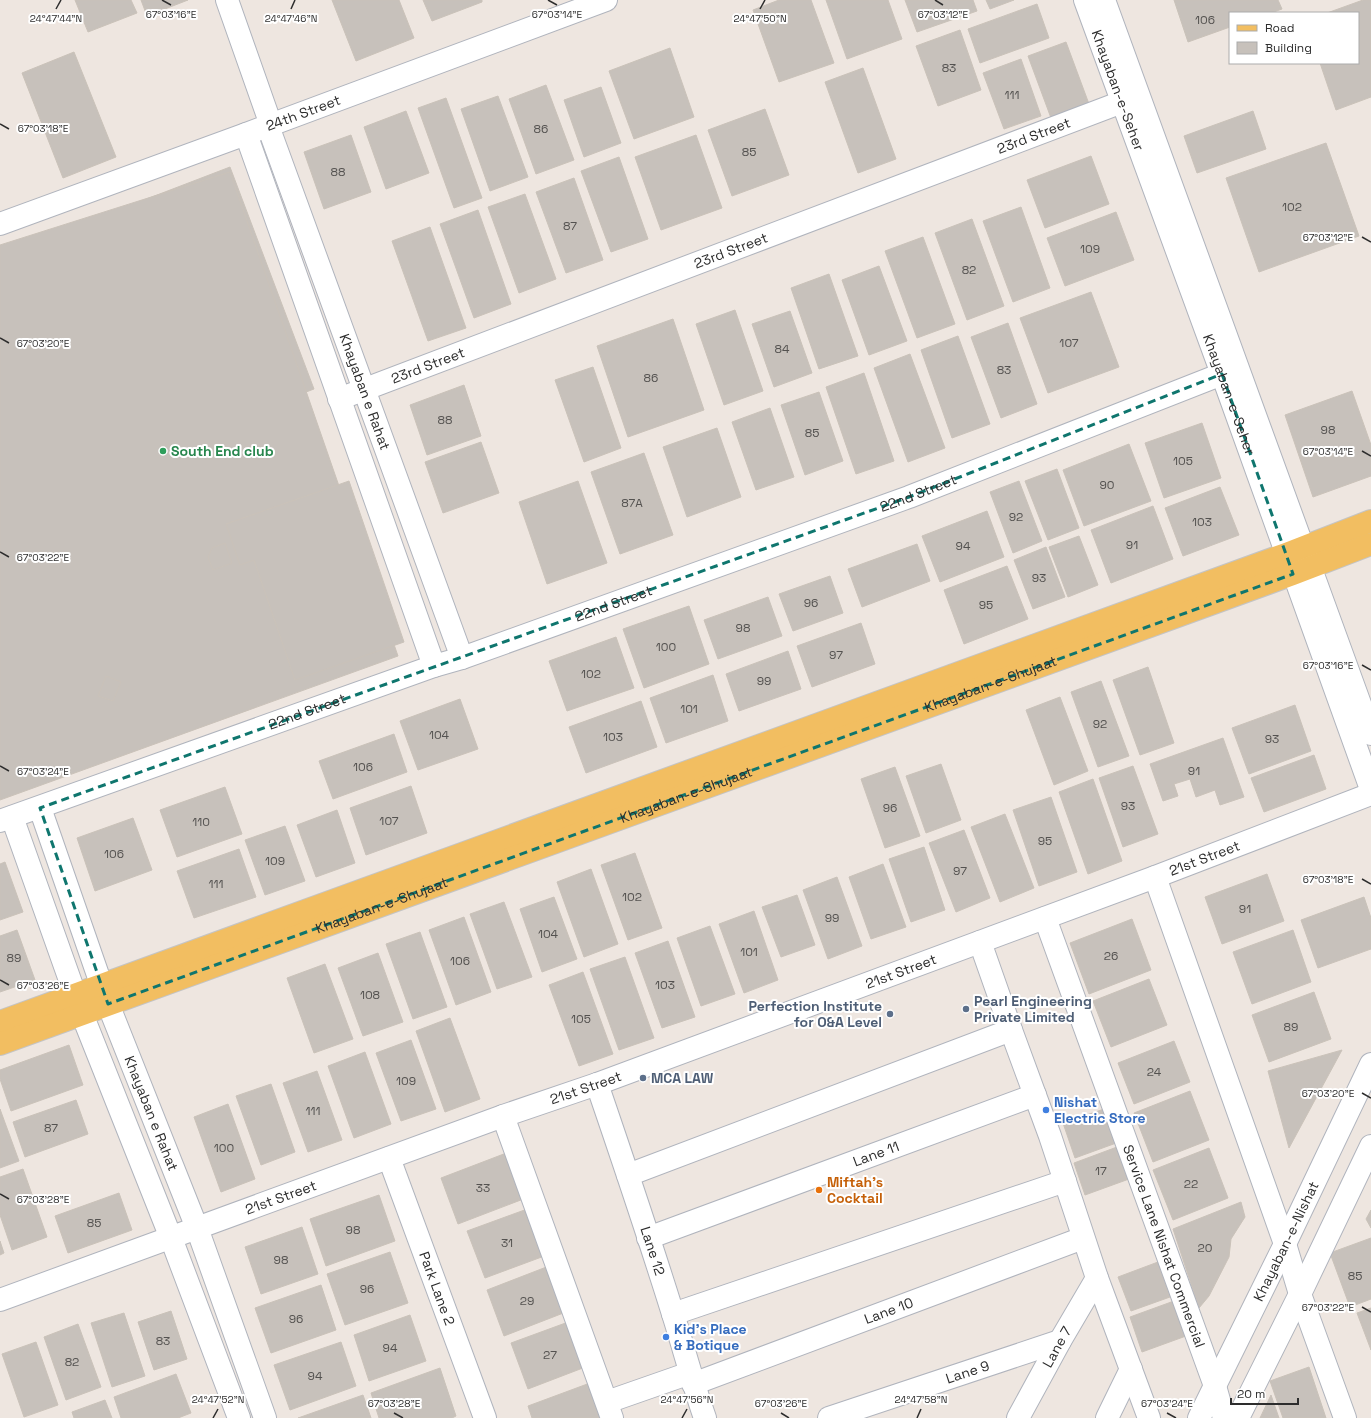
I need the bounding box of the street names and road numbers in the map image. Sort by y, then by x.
street label: Khayaban-e-Seher [1088,27,1148,153]
street label: 24th Street [263,91,343,135]
street label: 23rd Street [994,113,1073,158]
street label: 23rd Street [691,228,770,273]
street label: Khayaban e Rahat [336,331,394,452]
street label: Khayaban-e-Seher [1199,331,1259,457]
street label: 23rd Street [388,343,467,387]
street label: 22nd Street [877,470,959,516]
street label: 22nd Street [572,581,655,626]
street label: Khayaban-e-Shujaat [922,652,1059,716]
street label: 22nd Street [266,689,348,733]
street label: Khayaban-e-Shujaat [617,762,755,827]
street label: 21st Street [1166,836,1242,880]
street label: Khayaban-e-Shujaat [313,873,450,938]
street label: 21st Street [863,950,939,993]
street label: Khayaban e Rahat [120,1053,182,1173]
street label: 21st Street [548,1067,624,1108]
street label: Lane 11 [850,1137,902,1171]
street label: Service Lane Nishat Commercial [1119,1142,1209,1350]
street label: 21st Street [243,1176,319,1219]
street label: Khayaban-e-Nishat [1249,1178,1323,1304]
street label: Lane 12 [637,1224,669,1278]
street label: Park Lane 2 [415,1249,459,1328]
street label: Lane 10 [862,1293,916,1328]
street label: Lane 7 [1038,1323,1076,1371]
street label: Lane 9 [943,1356,992,1387]

